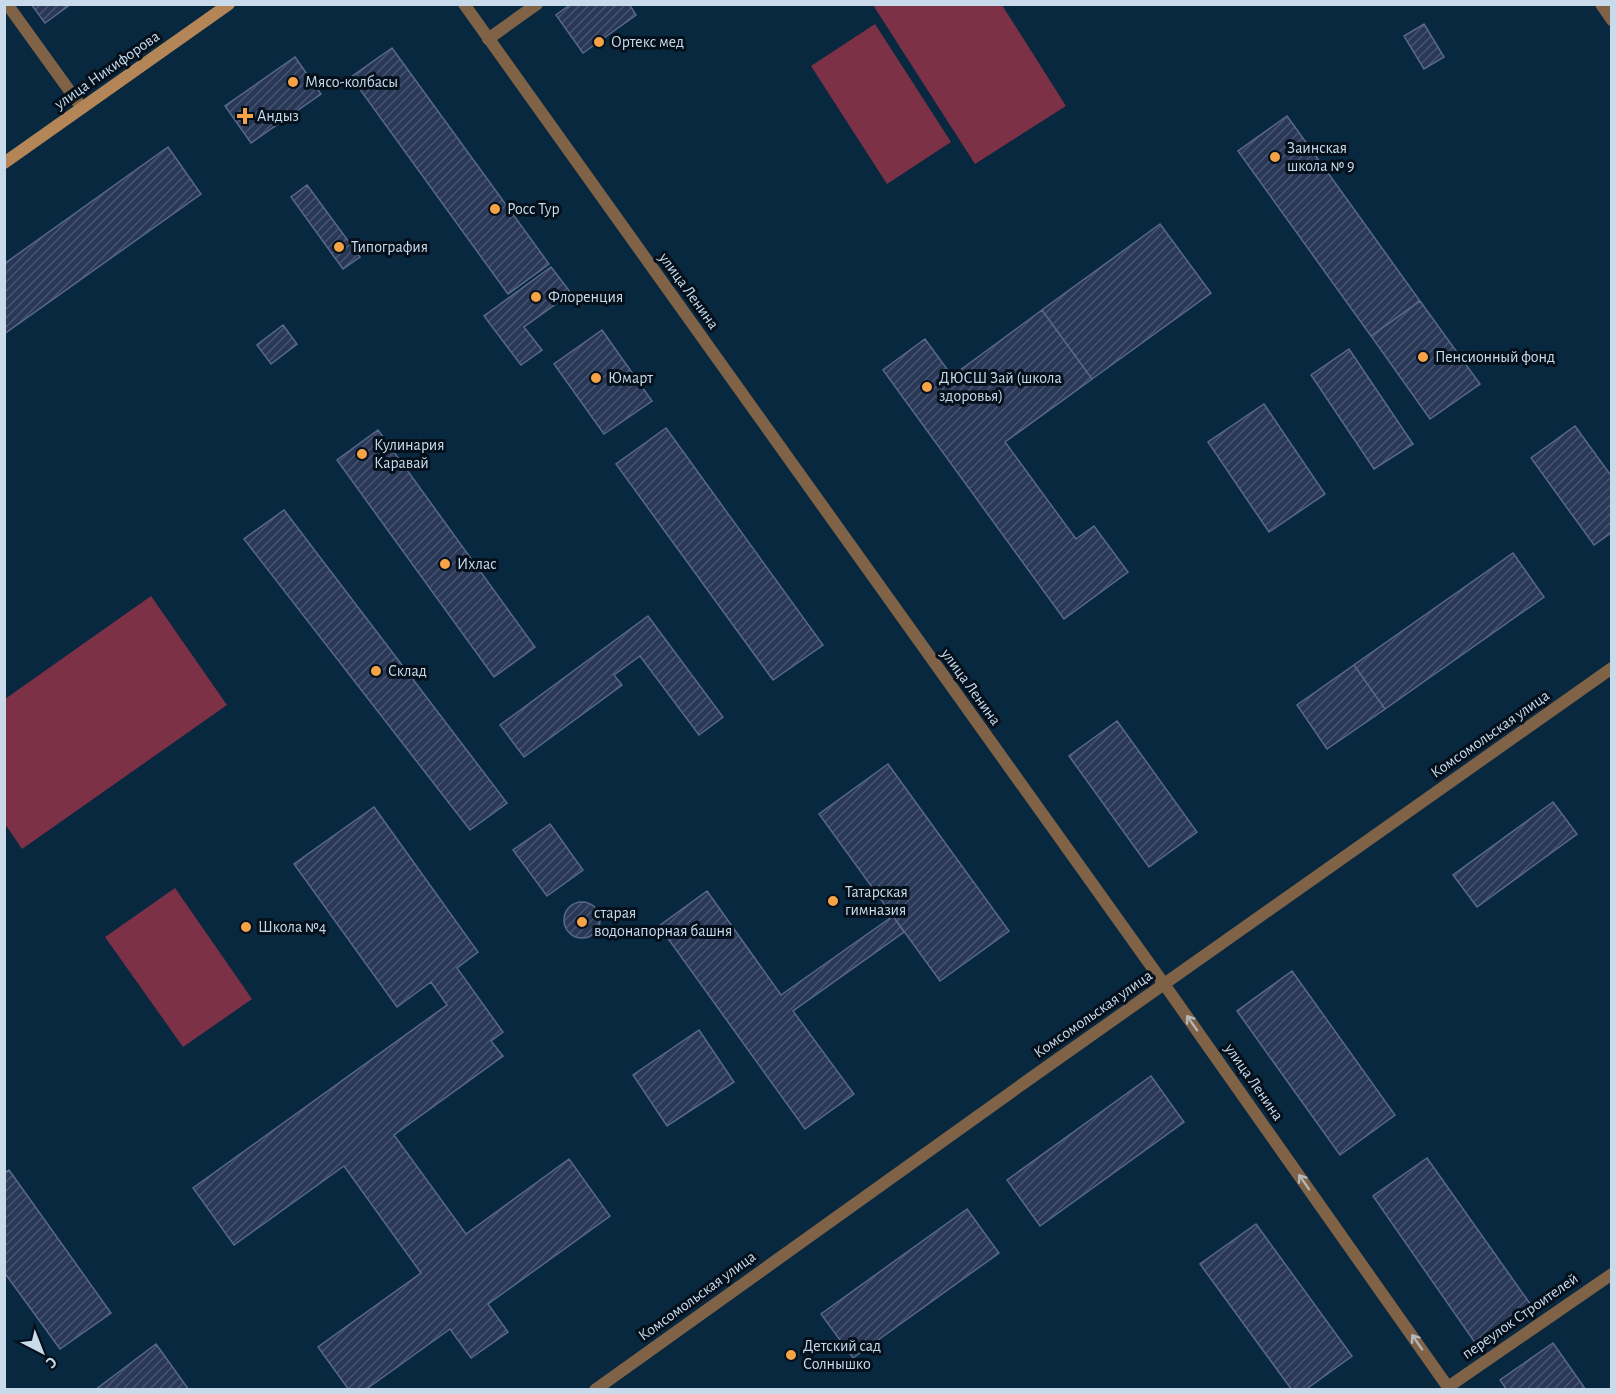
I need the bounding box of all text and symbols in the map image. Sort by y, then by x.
street label: улица Никифорова [51,28,163,113]
place label: Ортекс мед [611,34,684,50]
marker: Ортекс мед [592,35,606,49]
place label: Мясо-колбасы [305,74,398,90]
marker: Мясо-колбасы [286,75,300,89]
place label: Андыз [257,108,299,124]
marker: Андыз [238,109,252,123]
place label: Заинская школа № 9 [1287,140,1354,174]
marker: Заинская школа № 9 [1268,150,1282,164]
place label: Росс Тур [507,201,560,218]
marker: Росс Тур [488,202,502,216]
place label: Типография [351,239,428,255]
marker: Типография [332,240,346,254]
street label: улица Ленина [655,249,722,333]
place label: Флоренция [548,289,623,305]
marker: Флоренция [529,290,543,304]
place label: Пенсионный фонд [1435,349,1555,365]
marker: Пенсионный фонд [1416,350,1430,364]
place label: Юмарт [608,370,653,386]
place label: ДЮСШ Зай (школа здоровья) [939,370,1062,404]
marker: Юмарт [589,371,603,385]
marker: ДЮСШ Зай (школа здоровья) [920,380,934,394]
place label: Кулинария Каравай [374,437,445,471]
marker: Кулинария Каравай [355,447,369,461]
place label: Ихлас [457,556,497,572]
marker: Ихлас [438,557,452,571]
street label: улица Ленина [937,645,1004,729]
place label: Склад [388,663,427,679]
marker: Склад [369,664,383,678]
street label: Комсомольская улица [1428,687,1553,782]
place label: Татарская гимназия [845,884,908,918]
marker: Татарская гимназия [826,894,840,908]
place label: старая водонапорная башня [594,905,732,939]
marker: старая водонапорная башня [575,915,589,929]
place label: Школа №4 [258,919,327,935]
marker: Школа №4 [239,920,253,934]
street label: Комсомольская улица [1031,967,1156,1062]
one-way arrow [1186,1016,1198,1032]
street label: улица Ленина [1220,1040,1286,1124]
one-way arrow [1298,1175,1310,1191]
street label: Комсомольская улица [635,1248,759,1345]
street label: переулок Строителей [1459,1270,1581,1363]
north arrow [12,1322,72,1382]
one-way arrow [1410,1334,1423,1350]
place label: Детский сад Солнышко [803,1338,881,1372]
marker: Детский сад Солнышко [784,1348,798,1362]
text: С [43,1353,60,1371]

